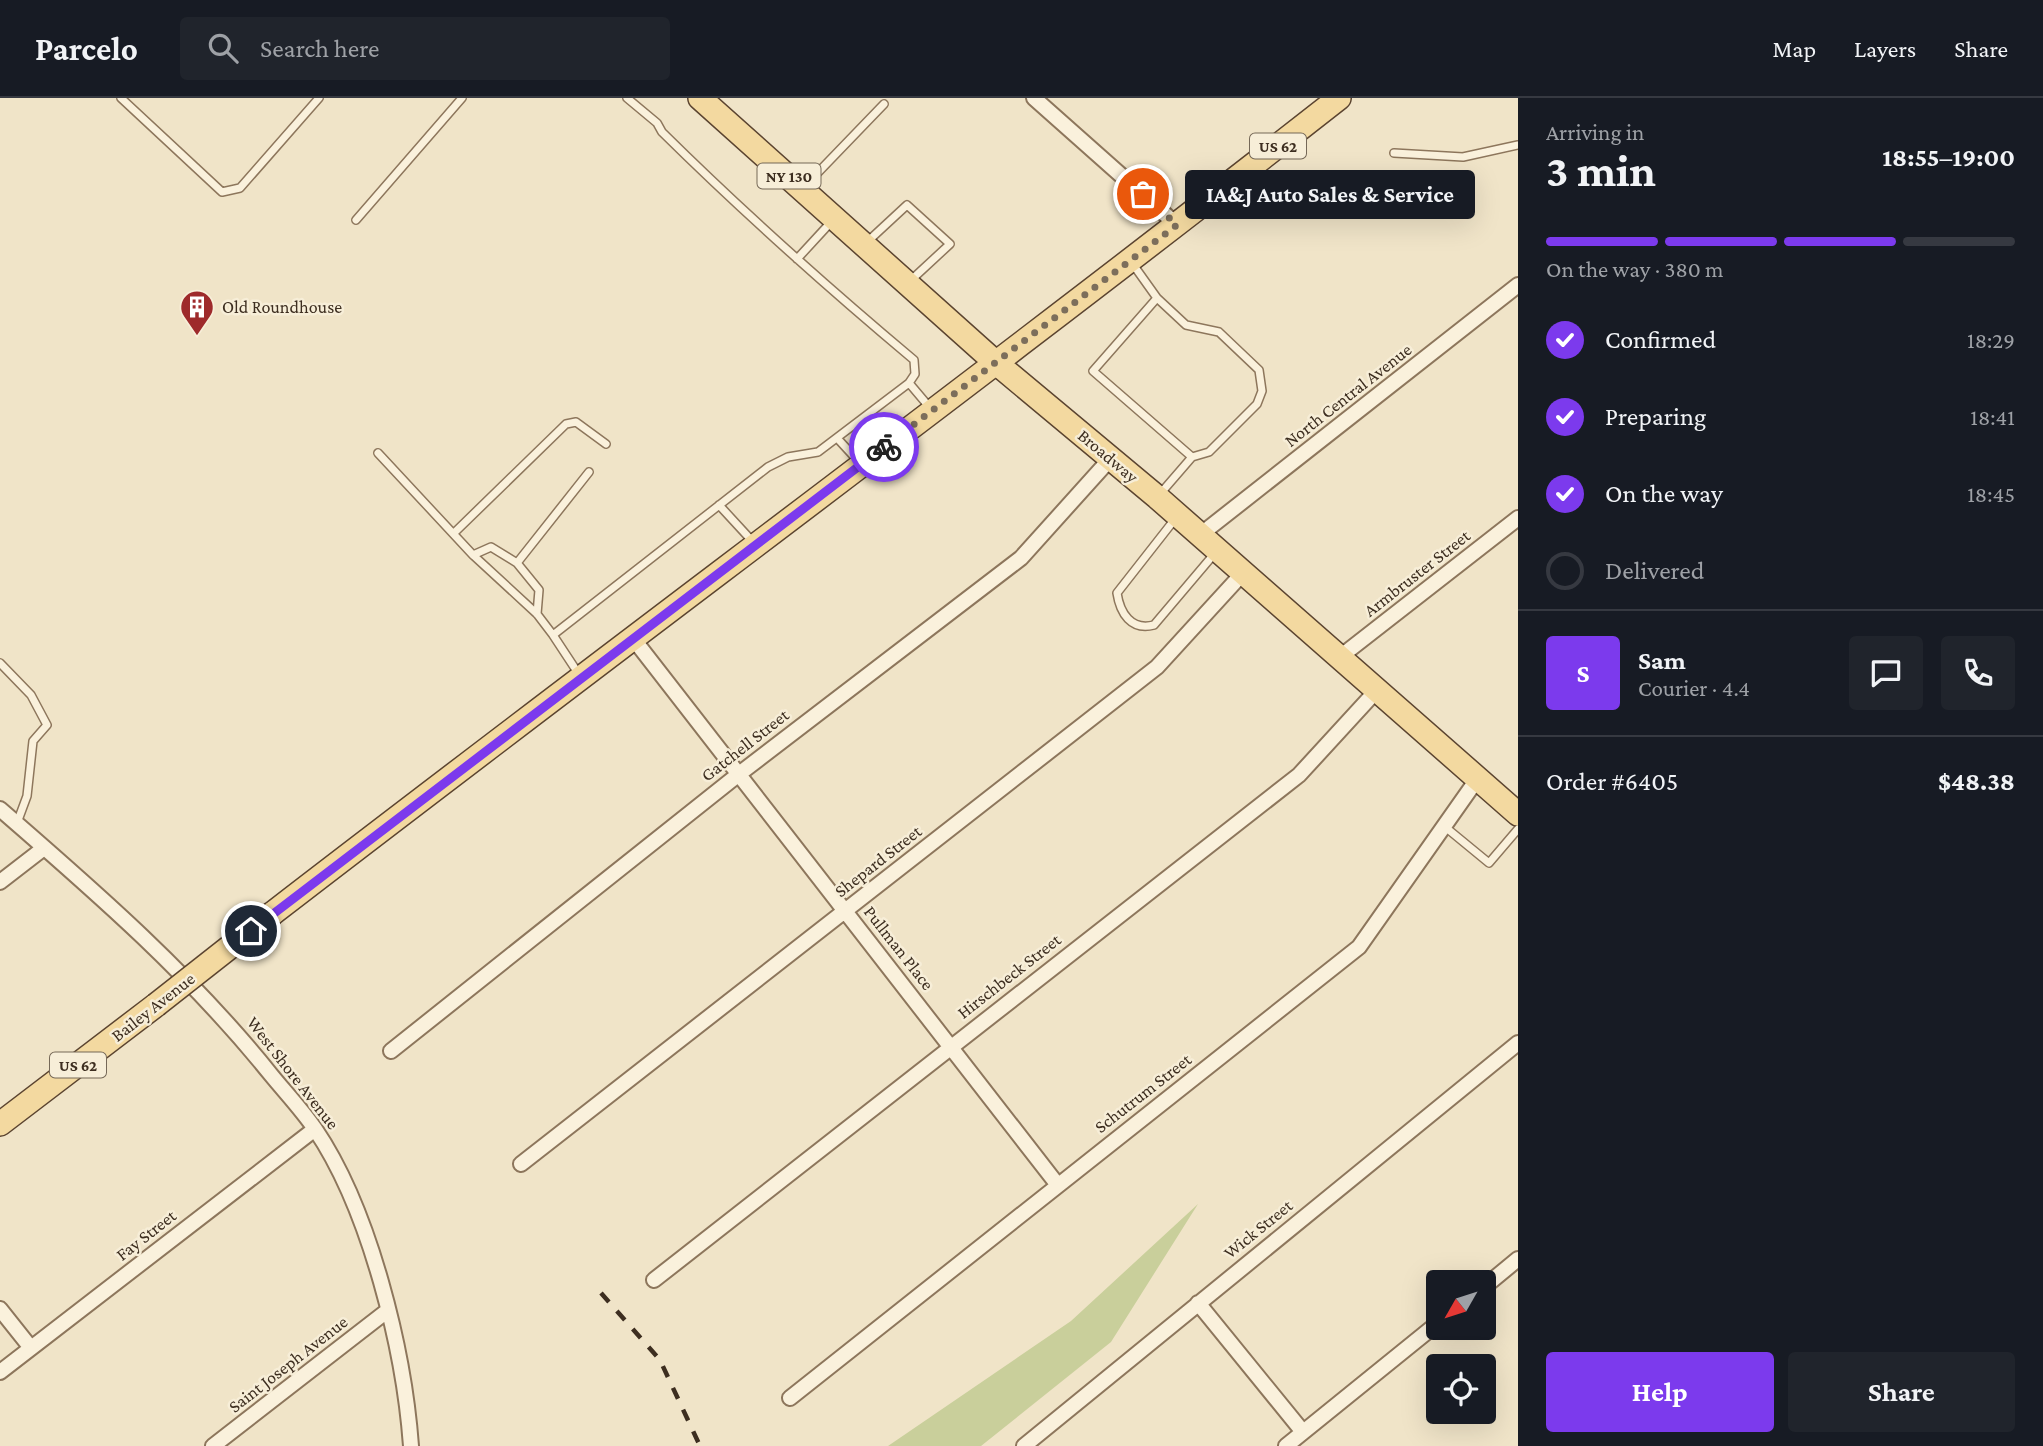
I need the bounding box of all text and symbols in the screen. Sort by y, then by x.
search box [180,17,670,80]
icon: search [204,29,242,67]
text: Parcelo [35,30,138,67]
text: Search here [260,34,379,63]
text: Map [1772,35,1816,62]
text: Layers [1854,35,1916,62]
text: Share [1954,35,2008,62]
text: Arriving in [1546,119,1644,145]
road number: US 62 [1250,134,1306,158]
text: 18:55–19:00 [1882,143,2015,172]
text: 3 min [1546,145,1656,196]
road number: NY 130 [758,164,820,188]
pin [1113,164,1173,224]
callout: IA&J Auto Sales & Service [1185,170,1476,218]
icon: bag [1124,175,1162,213]
text: IA&J Auto Sales & Service [1206,181,1454,207]
text: On the way · 380 m [1546,256,1724,282]
building icon: Old Roundhouse [178,288,216,337]
place label: Old Roundhouse [222,297,342,317]
icon: check [1546,321,1584,359]
text: Confirmed [1605,325,1716,354]
text: 18:29 [1967,327,2015,353]
street label: North Central Avenue [1281,339,1416,451]
icon: check [1546,398,1584,436]
text: Preparing [1605,402,1706,431]
text: 18:41 [1970,404,2015,430]
courier [849,412,919,482]
street label: Broadway [1074,425,1143,487]
icon: bike [865,428,903,466]
icon: check [1546,475,1584,513]
text: On the way [1605,479,1723,508]
text: 18:45 [1967,481,2015,507]
street label: Armbruster Street [1360,525,1475,621]
text: Delivered [1605,556,1704,585]
button: chat [1849,636,1923,710]
button: phone [1941,636,2015,710]
text: Sam [1638,646,1686,675]
text: S [1577,659,1590,688]
text: Courier · 4.4 [1638,675,1750,701]
street label: Gatchell Street [697,704,794,785]
text: Order #6405 [1546,767,1678,796]
text: $48.38 [1938,767,2015,796]
street label: Shepard Street [831,820,926,901]
pin [221,901,281,961]
street label: Pullman Place [860,902,938,994]
icon: home [232,912,270,950]
street label: Hirschbeck Street [953,929,1065,1023]
street label: Bailey Avenue [107,968,199,1046]
street label: West Shore Avenue [243,1013,343,1133]
street label: Schutrum Street [1091,1048,1196,1137]
road number: US 62 [50,1052,106,1077]
street label: Wick Street [1220,1195,1297,1263]
street label: Fay Street [112,1205,181,1265]
north arrow [1426,1270,1496,1340]
map controls [1426,1270,1496,1424]
street label: Saint Joseph Avenue [225,1311,351,1417]
button: Help [1546,1352,1774,1432]
button: Share [1788,1352,2015,1432]
button: locate [1426,1354,1496,1424]

